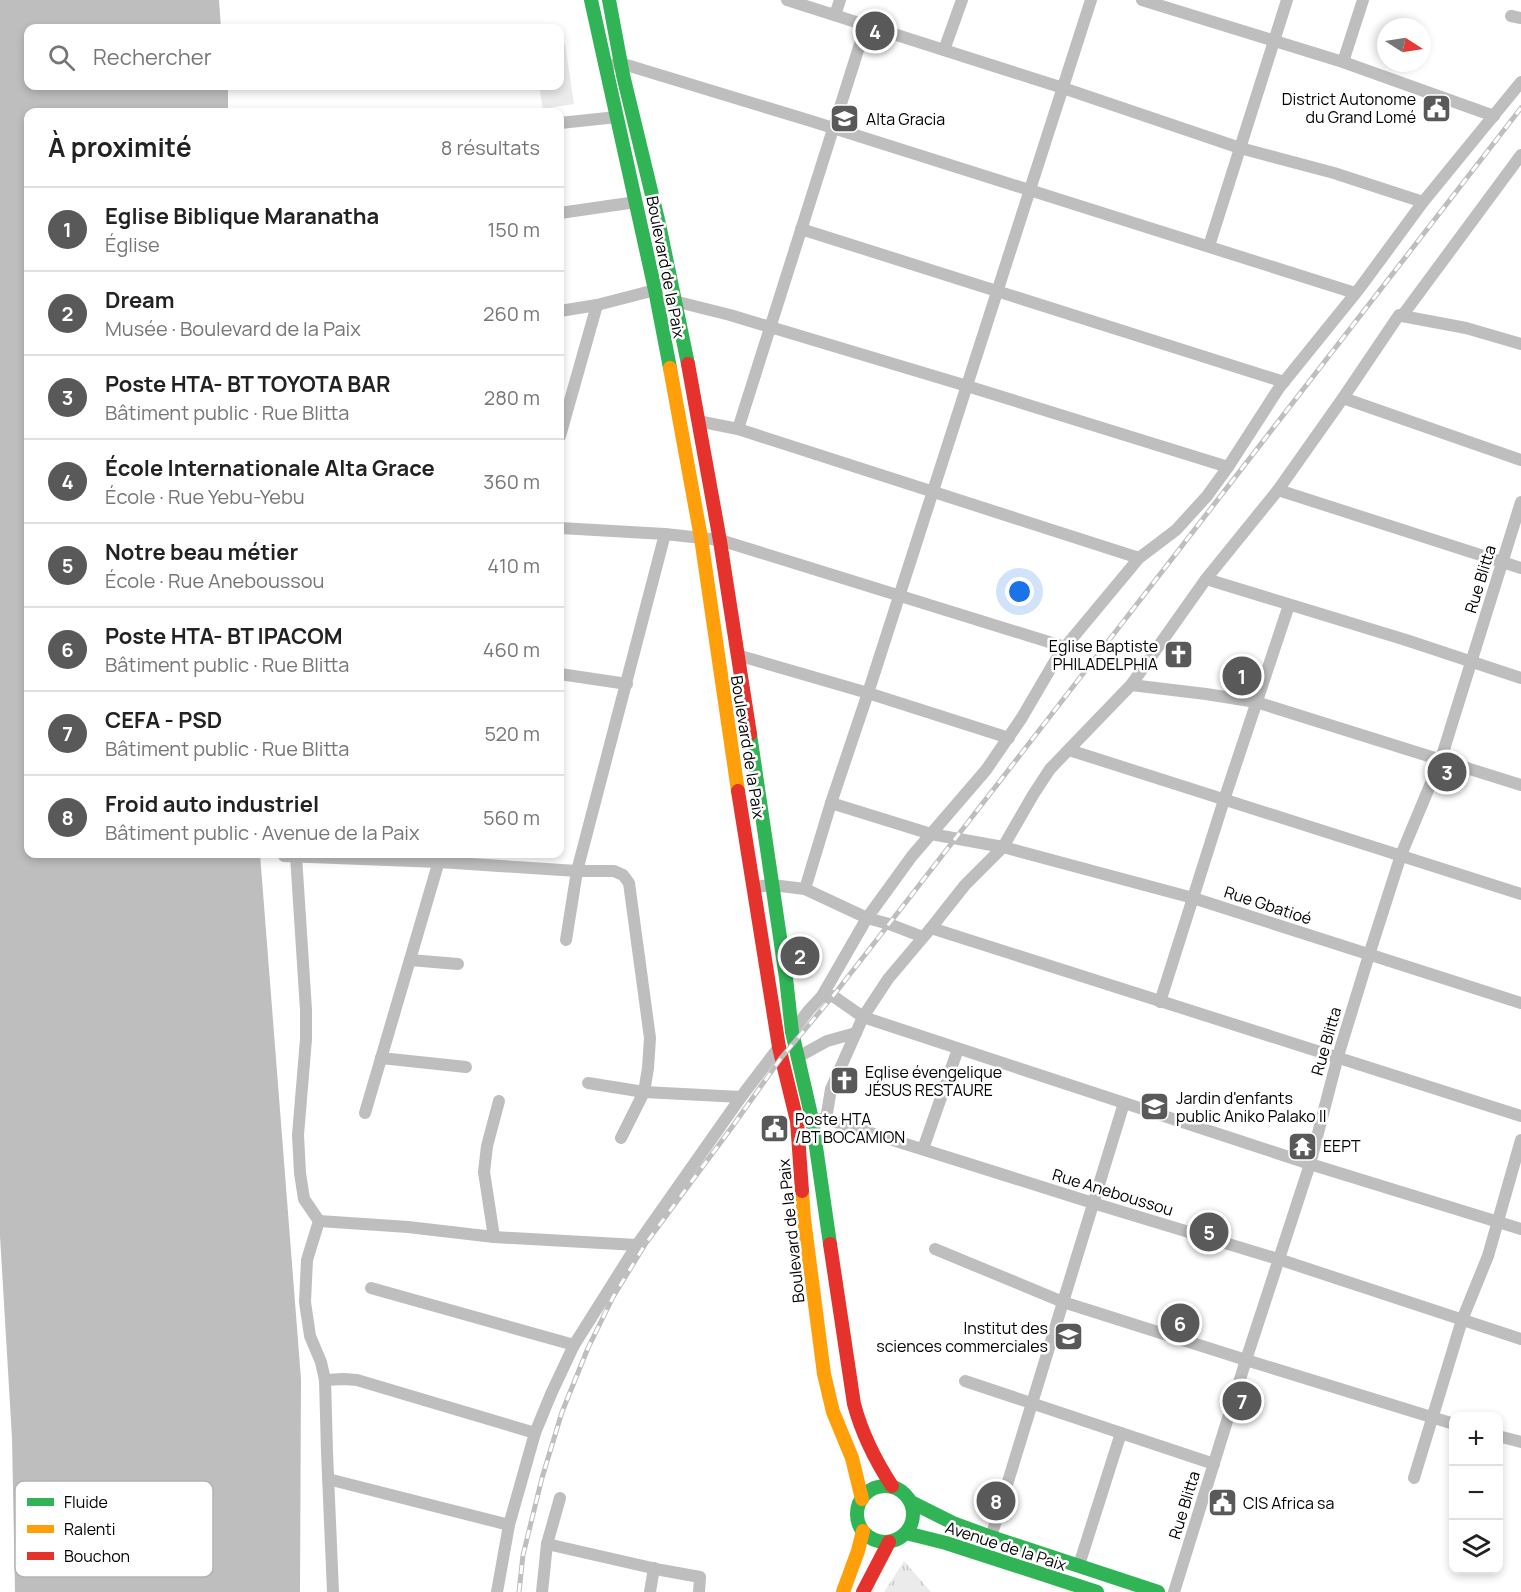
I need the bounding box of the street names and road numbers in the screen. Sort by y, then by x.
street label: Boulevard de la Paix [641,194,691,341]
street label: Rue Blitta [1459,542,1501,616]
street label: Boulevard de la Paix [726,674,770,821]
street label: Rue Gbatioé [1221,881,1315,929]
street label: Rue Blitta [1306,1004,1346,1078]
street label: Boulevard de la Paix [772,1157,809,1304]
street label: Rue Aneboussou [1050,1163,1176,1221]
street label: Rue Blitta [1163,1468,1205,1542]
street label: Avenue de la Paix [943,1516,1070,1576]

